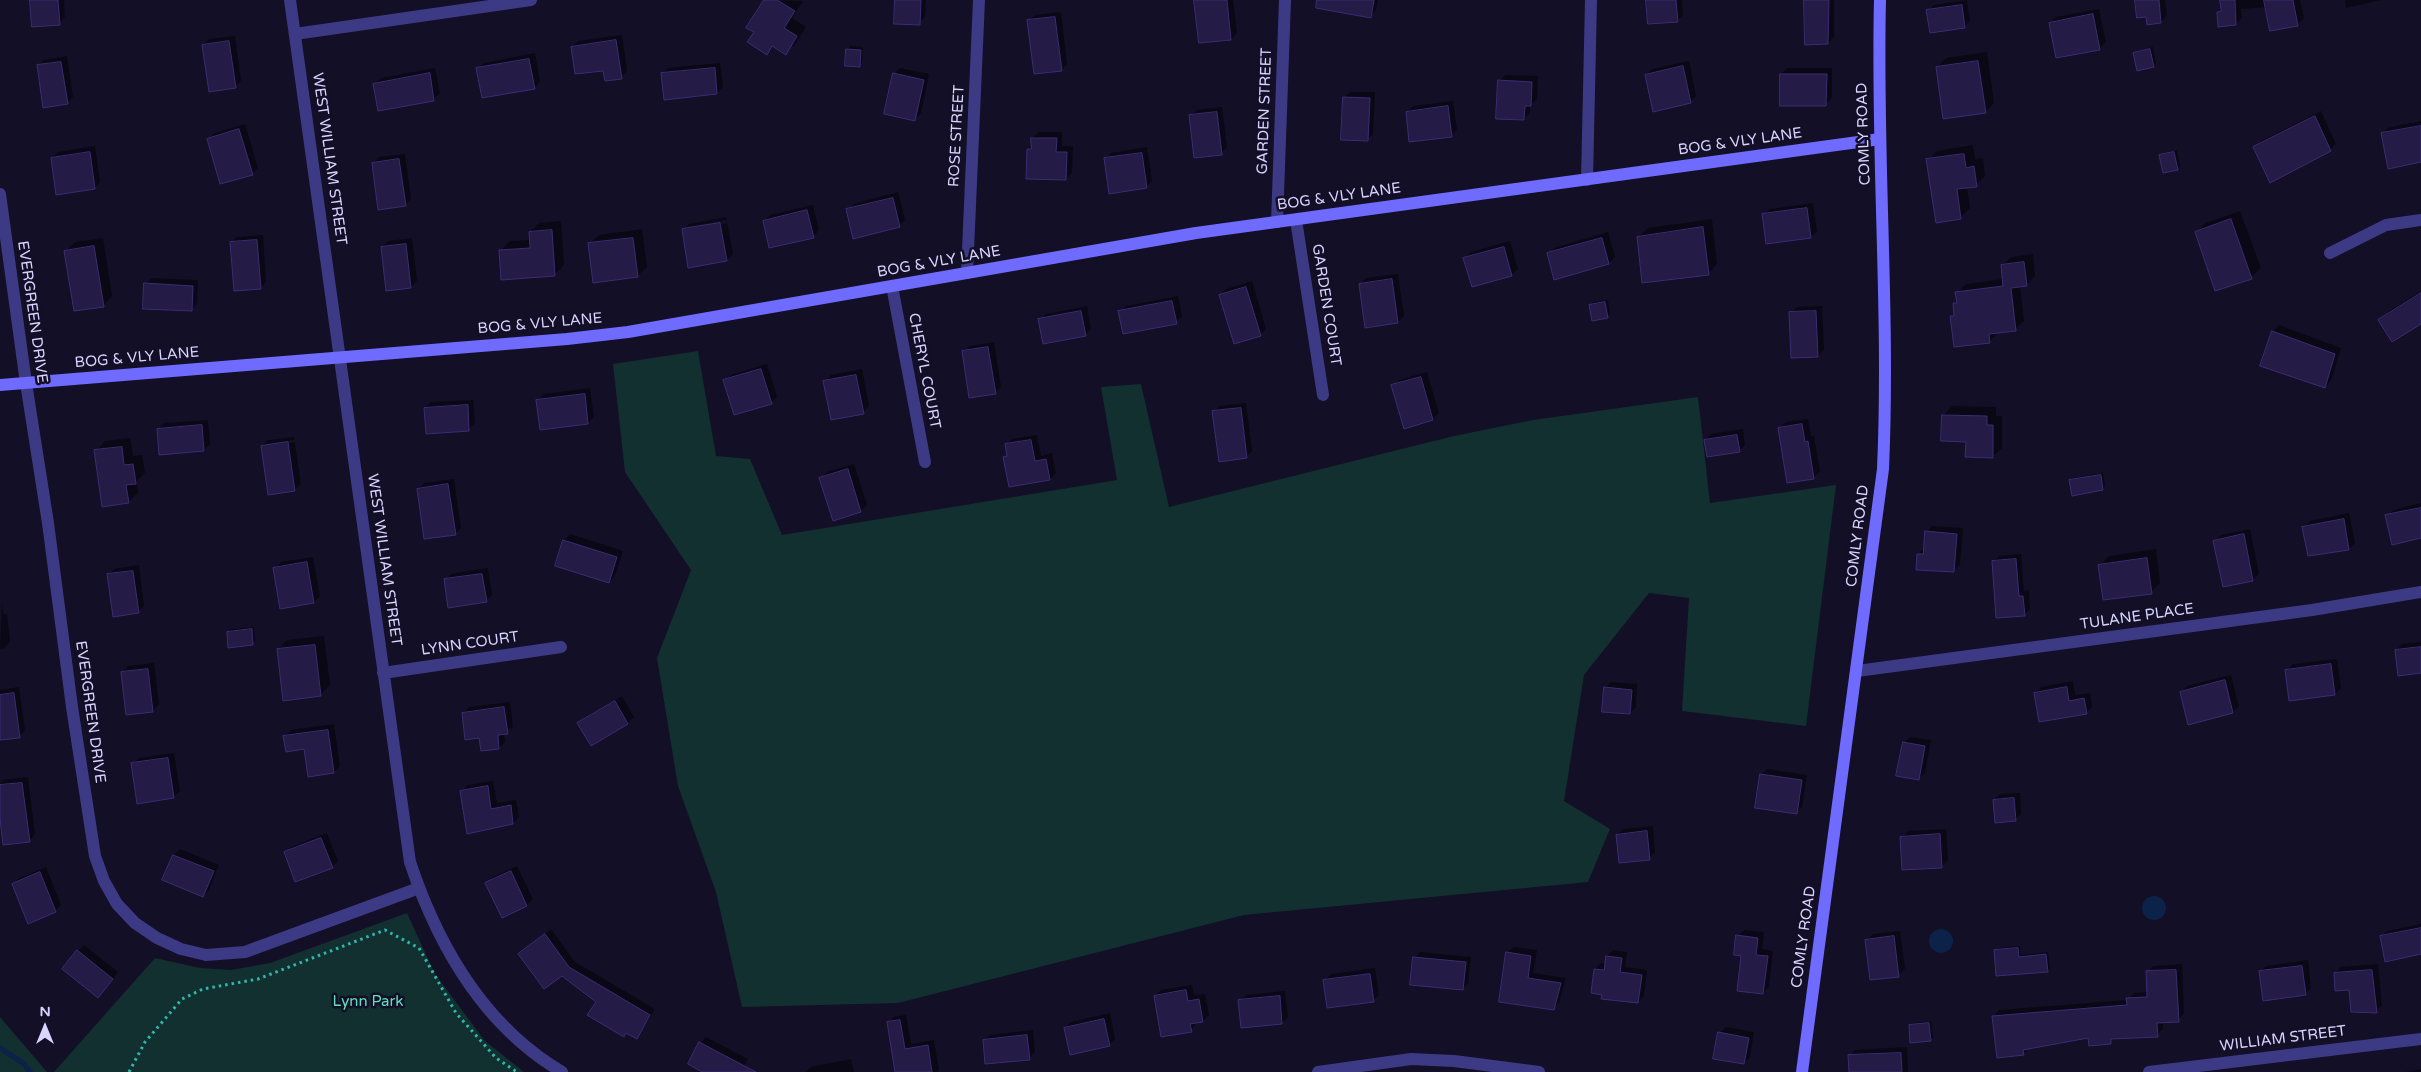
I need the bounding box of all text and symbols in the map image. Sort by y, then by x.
street label: GARDEN STREET [1254,47,1276,175]
street label: WEST WILLIAM STREET [308,72,350,246]
street label: COMLY ROAD [1853,82,1875,186]
street label: ROSE STREET [945,84,969,188]
street label: BOG & VLY LANE [1677,124,1803,160]
street label: BOG & VLY LANE [1276,179,1402,215]
street label: EVERGREEN DRIVE [13,240,51,384]
street label: BOG & VLY LANE [876,242,1002,282]
street label: GARDEN COURT [1307,243,1345,367]
street label: BOG & VLY LANE [477,310,603,338]
street label: CHERYL COURT [904,312,944,430]
street label: BOG & VLY LANE [74,344,200,372]
street label: WEST WILLIAM STREET [363,473,405,647]
street label: COMLY ROAD [1843,484,1873,588]
street label: TULANE PLACE [2079,600,2195,634]
street label: LYNN COURT [420,628,520,660]
street label: EVERGREEN DRIVE [71,640,109,784]
street label: COMLY ROAD [1788,885,1820,989]
park label: Lynn Park [333,993,403,1011]
north arrow [20,1002,70,1052]
text: N [39,1003,51,1020]
street label: WILLIAM STREET [2219,1022,2347,1056]

